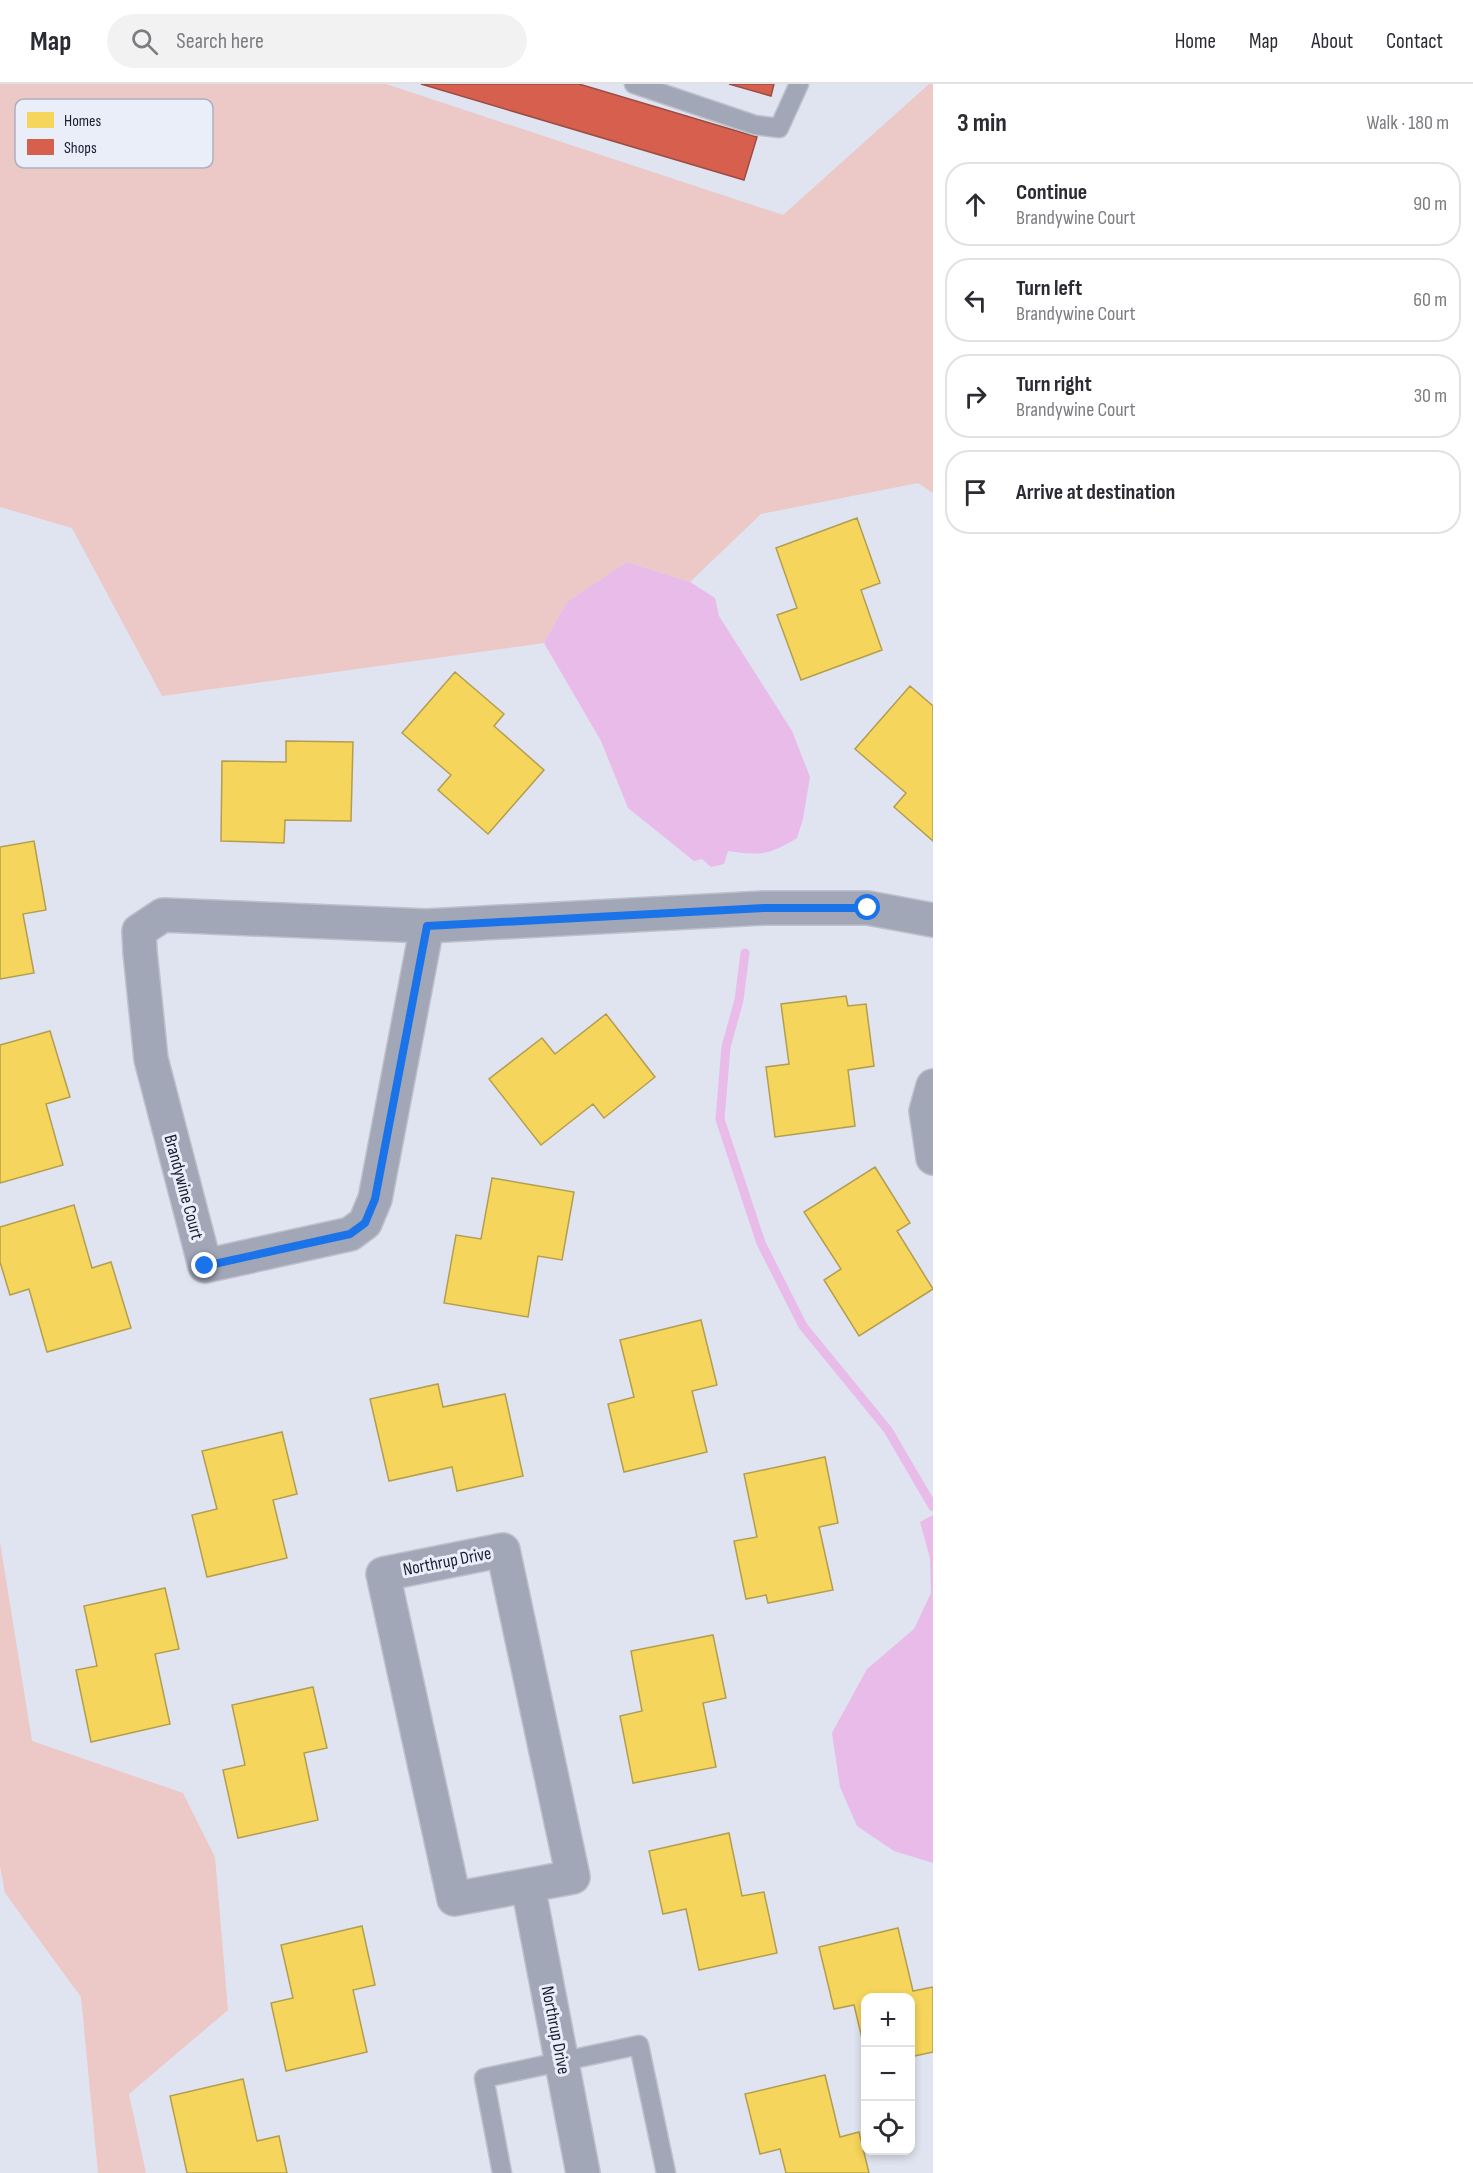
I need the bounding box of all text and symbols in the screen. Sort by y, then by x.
search box [107,14,527,68]
text: Map [30,25,71,58]
icon: search [128,25,161,58]
text: Search here [176,28,264,55]
text: Home [1175,29,1216,54]
text: Map [1249,29,1278,54]
text: About [1311,29,1353,54]
text: Contact [1386,29,1443,54]
legend [15,99,213,168]
text: 3 min [957,108,1007,139]
text: Walk · 180 m [1366,111,1449,135]
text: Homes [64,112,101,131]
text: Shops [64,139,97,158]
text: Continue [1016,179,1087,206]
icon: ahead [959,188,992,221]
text: 90 m [1413,192,1447,216]
text: Brandywine Court [1016,206,1136,230]
text: Turn left [1016,275,1082,302]
icon: left [959,284,992,317]
text: 60 m [1413,288,1447,312]
text: Brandywine Court [1016,302,1136,326]
text: Turn right [1016,371,1092,398]
icon: right [959,380,992,413]
text: 30 m [1414,384,1447,408]
text: Brandywine Court [1016,398,1136,422]
icon: arrive [959,476,992,509]
text: Arrive at destination [1016,479,1175,506]
route start [854,894,880,920]
street label: Brandywine Court [159,1132,208,1242]
route end [191,1252,217,1278]
street label: Northrup Drive [401,1543,493,1580]
street label: Northrup Drive [537,1984,574,2076]
map controls [861,1993,915,2155]
button: + [861,1993,915,2047]
button: − [861,2047,915,2101]
button: locate [861,2101,915,2155]

